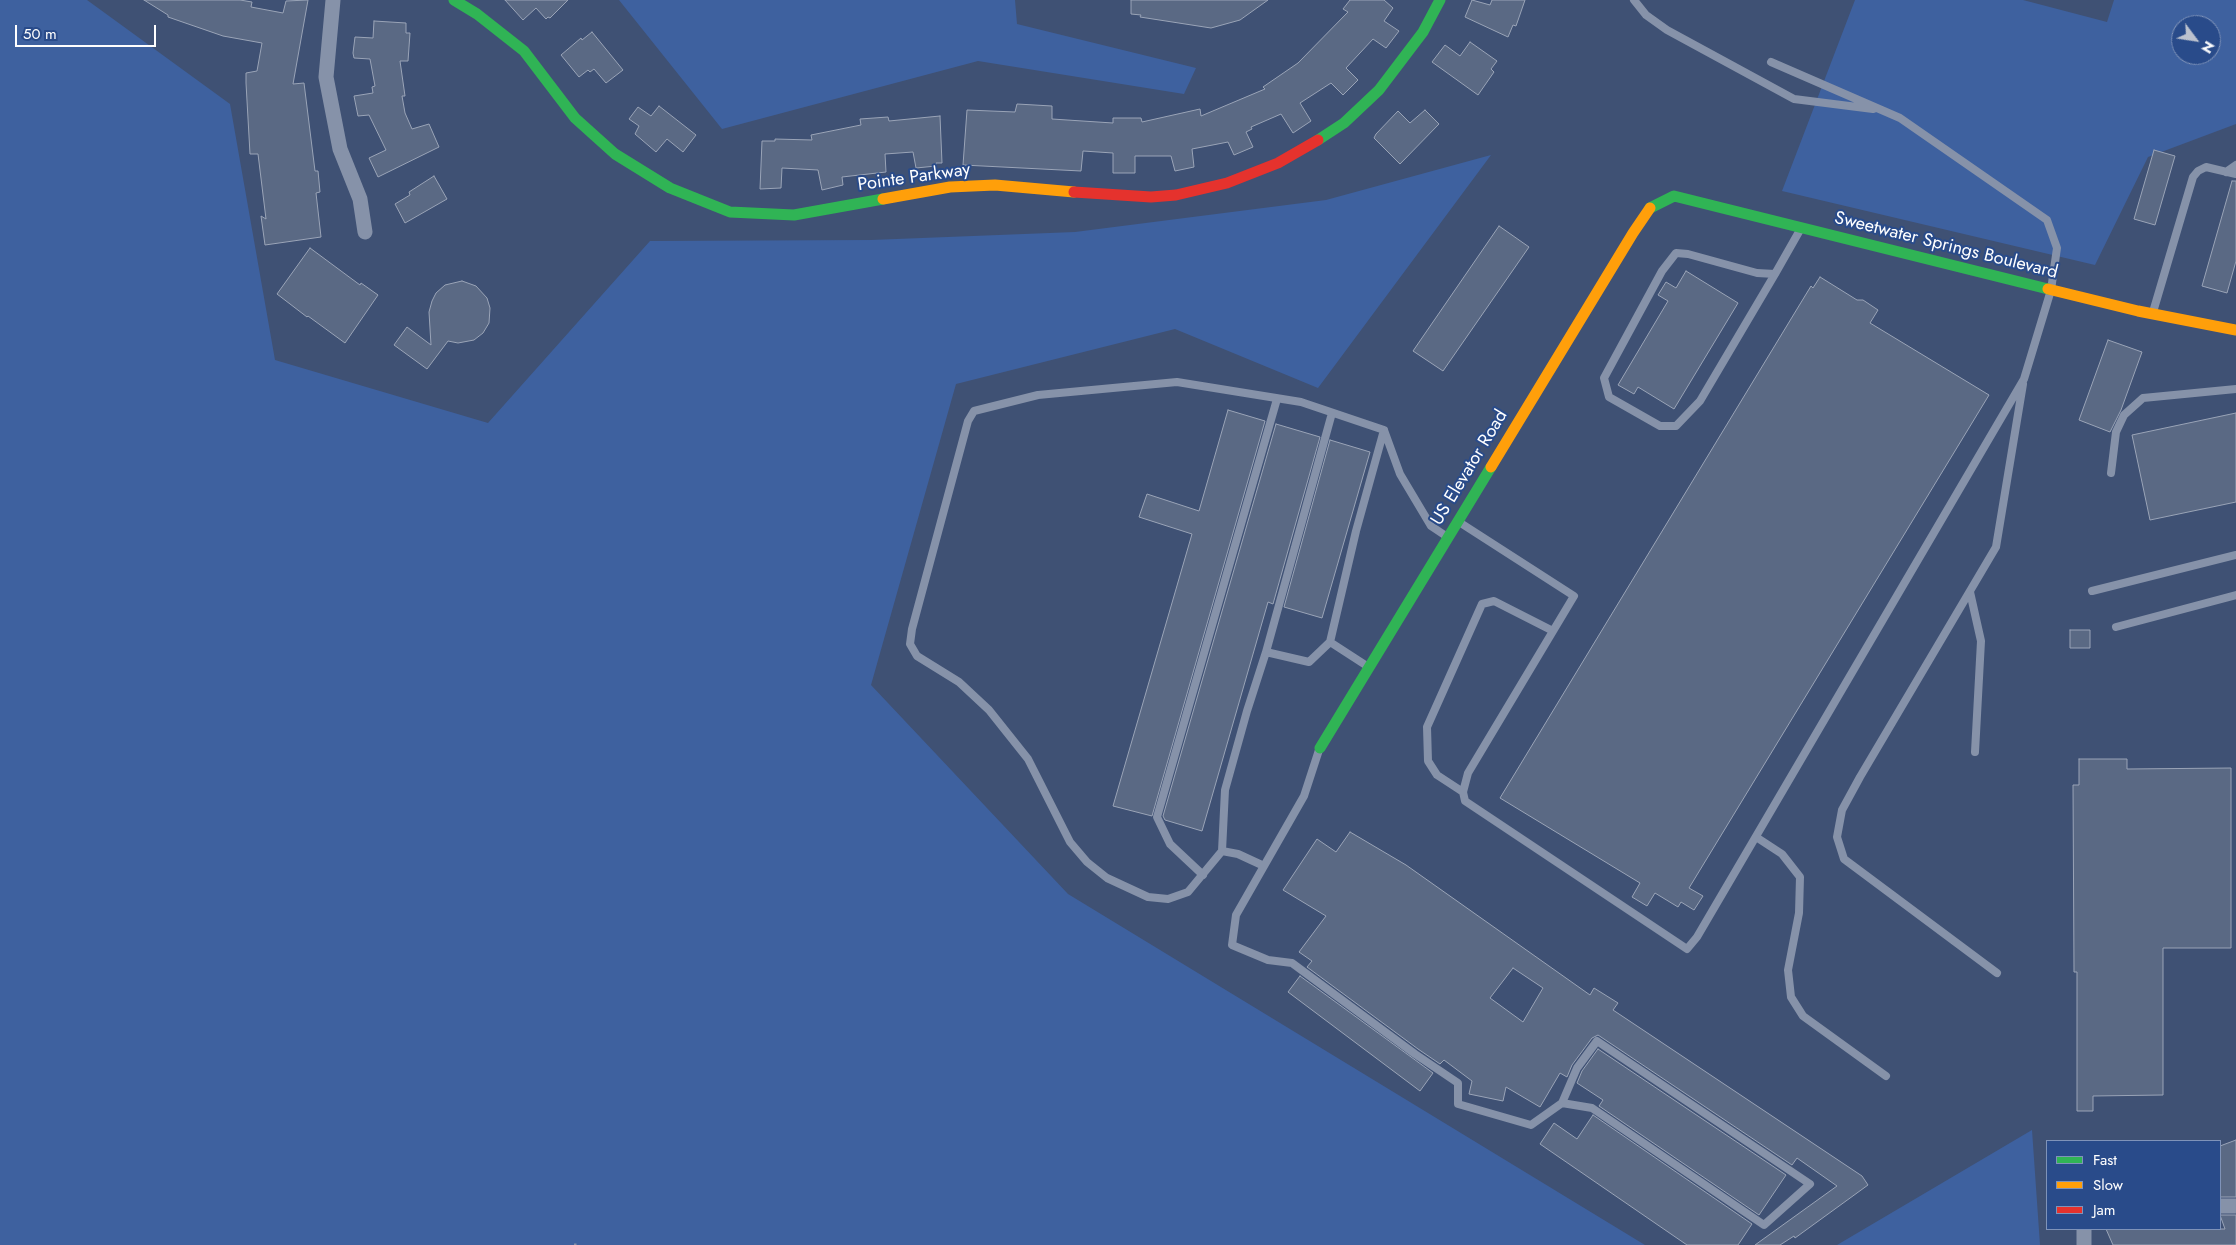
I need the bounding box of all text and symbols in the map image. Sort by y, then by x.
scale bar [18,15,159,47]
north arrow [2171,15,2221,65]
text: 50 m [23,23,57,45]
text: N [2197,37,2219,57]
street label: Pointe Parkway [856,159,972,197]
street label: Sweetwater Springs Boulevard [1832,208,2060,284]
street label: US Elevator Road [1427,406,1513,530]
legend [2046,1140,2221,1230]
text: Fast [2093,1149,2117,1171]
text: Slow [2093,1174,2123,1196]
text: Jam [2093,1199,2116,1221]

